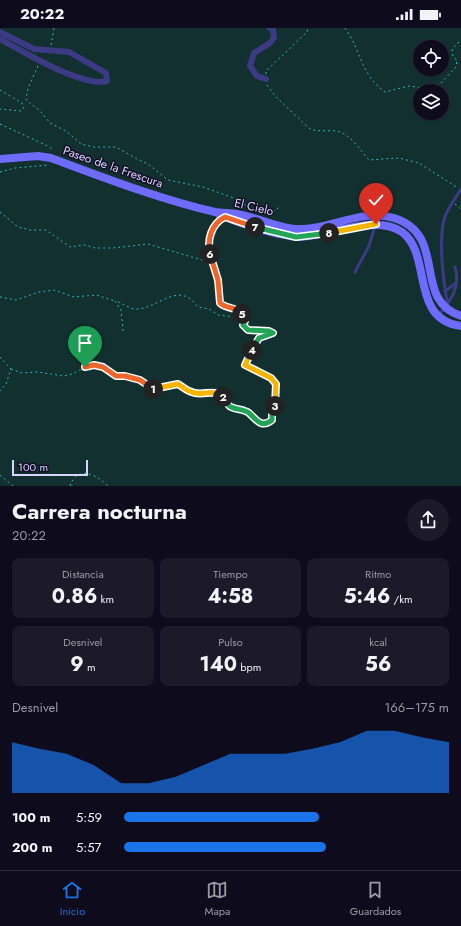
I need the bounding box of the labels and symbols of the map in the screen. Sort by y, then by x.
street label: Paseo de la Frescura [61,141,166,193]
pin [359,183,393,224]
street label: El Cielo [233,194,276,220]
pin: 7 [245,217,265,237]
pin: 8 [319,223,339,243]
pin: 6 [200,244,220,264]
pin: 5 [232,304,252,324]
pin [68,326,102,367]
pin: 4 [242,340,262,360]
pin: 1 [143,379,163,399]
pin: 2 [213,387,233,407]
pin: 3 [265,396,285,416]
scale bar [12,458,88,477]

